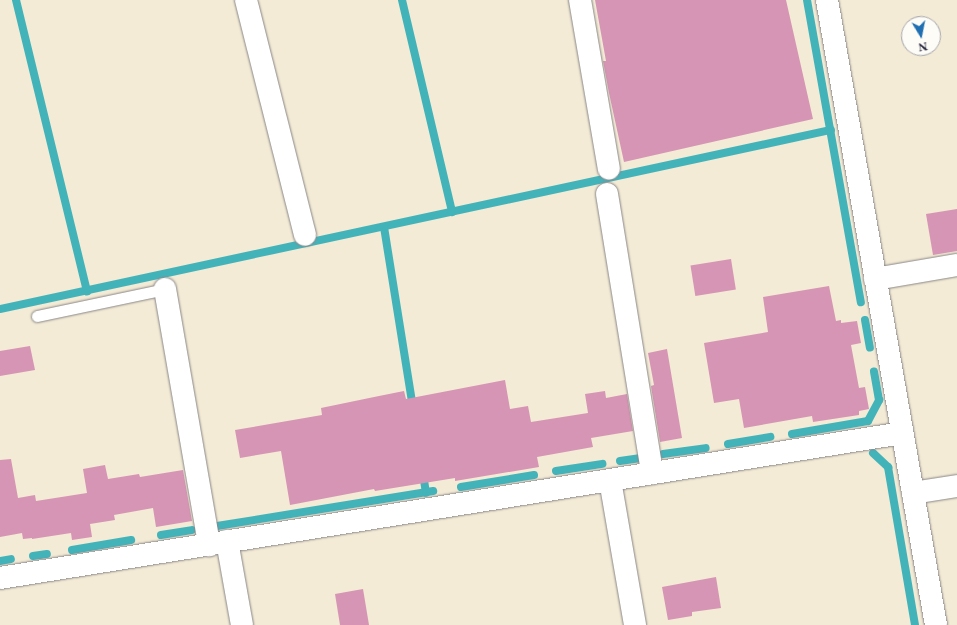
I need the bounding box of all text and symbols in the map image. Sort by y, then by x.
north arrow [901,16,941,56]
text: N [917,39,929,54]

